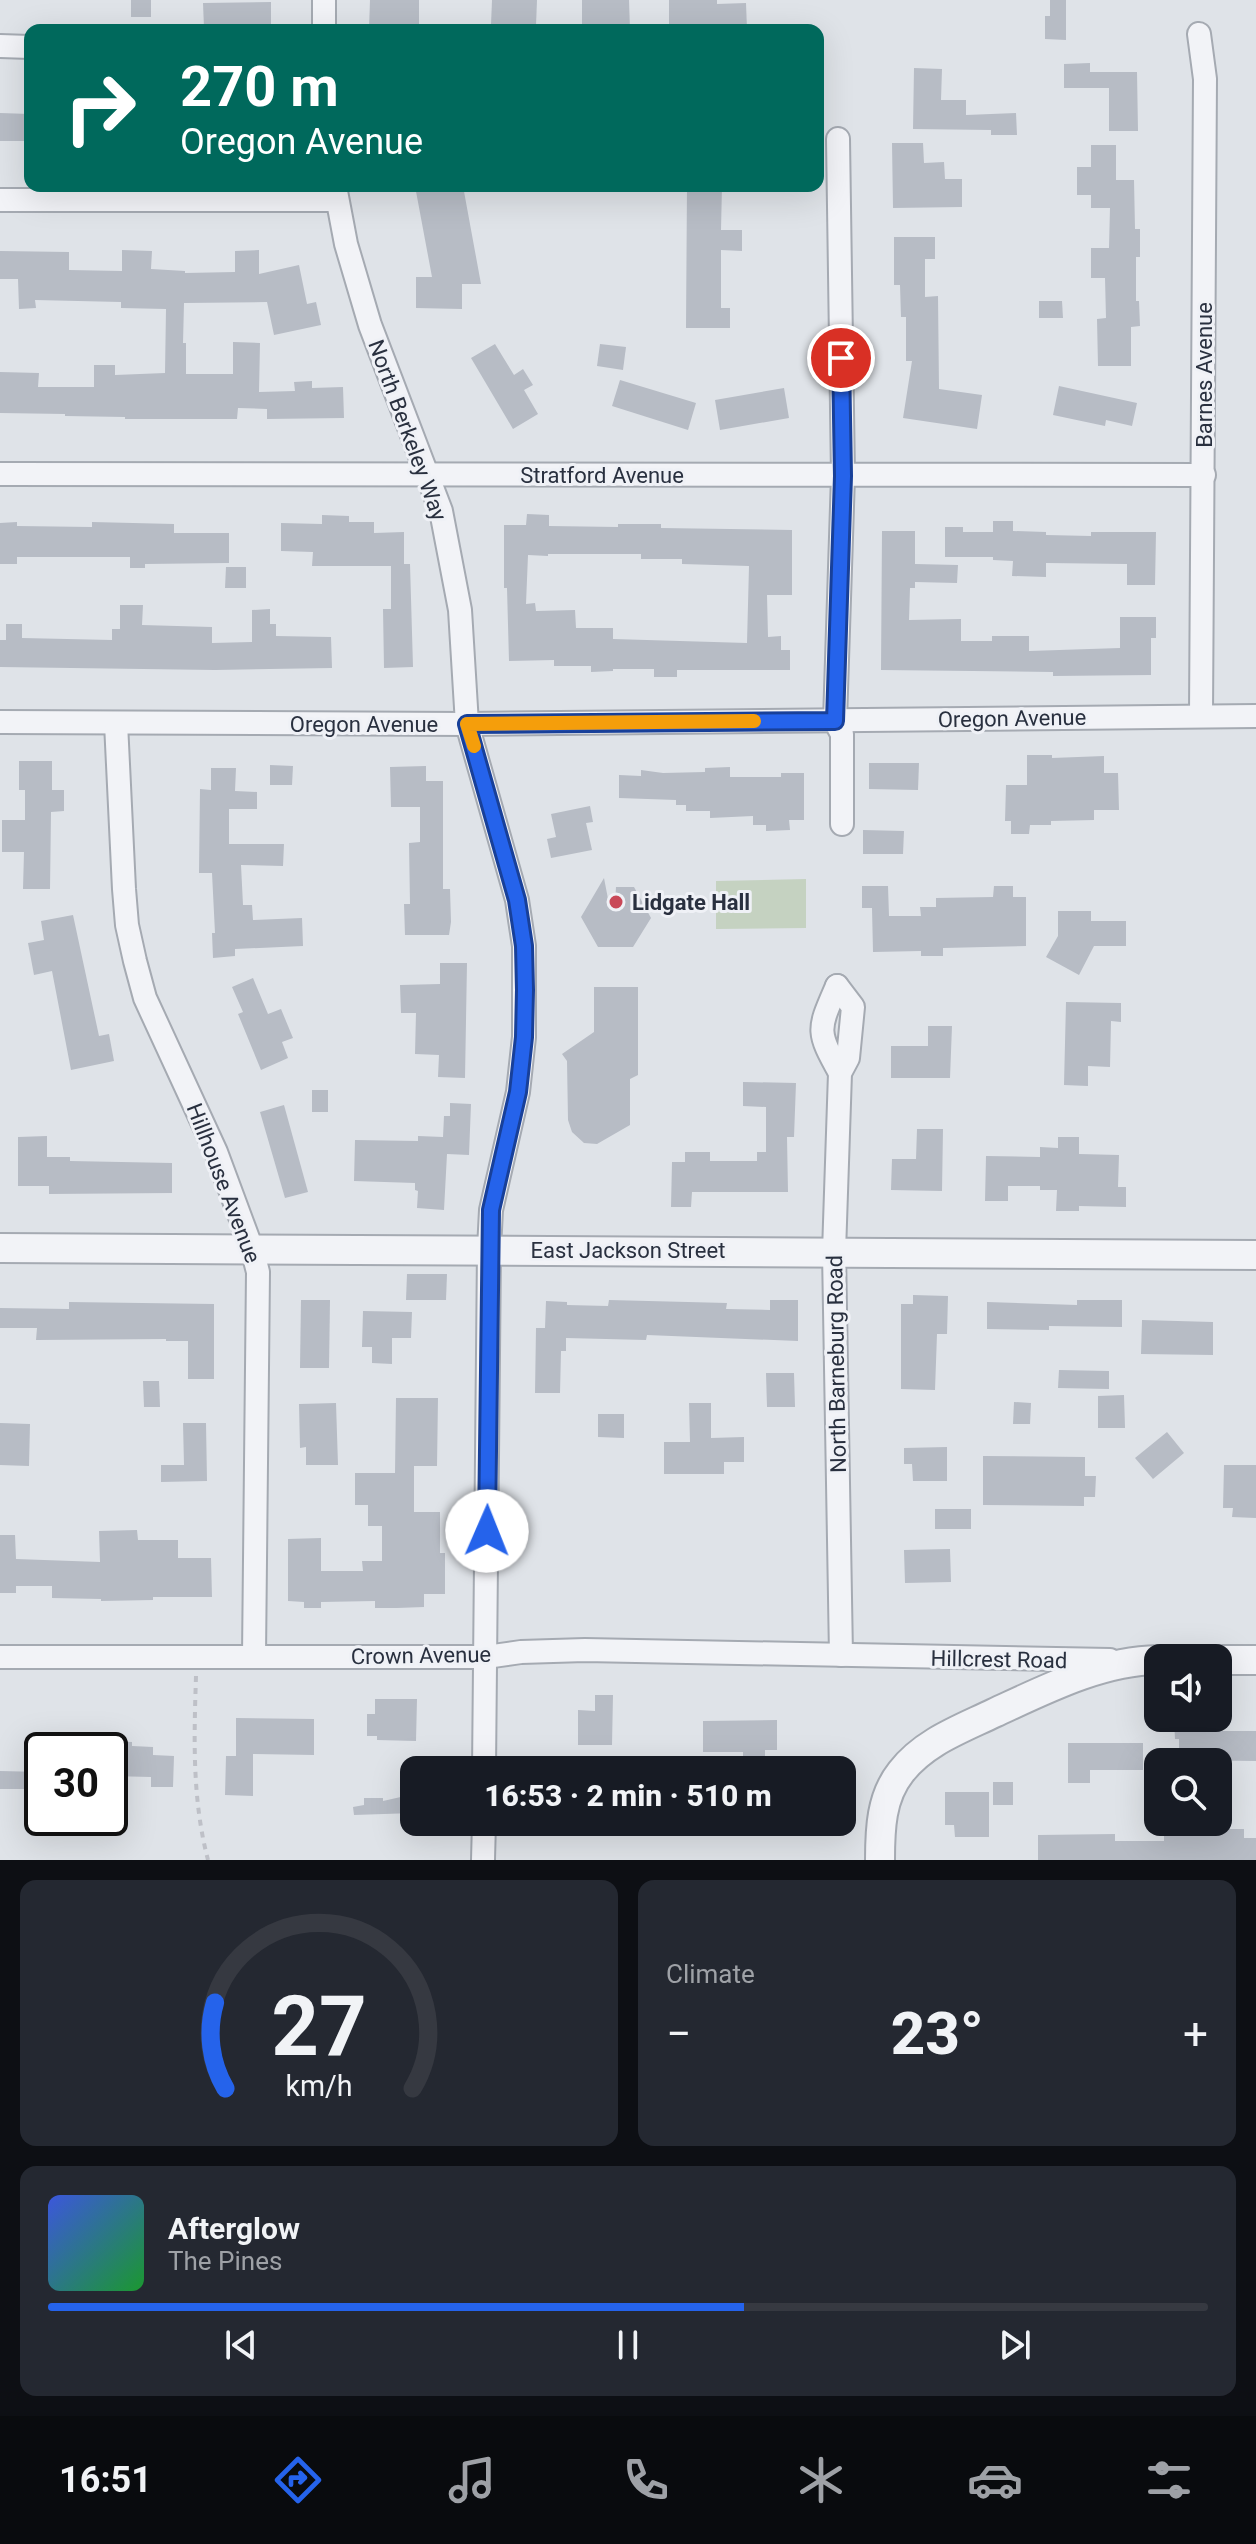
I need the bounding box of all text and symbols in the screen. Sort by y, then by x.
text: 270 m [180,54,339,120]
icon: right [48,56,152,160]
text: Oregon Avenue [180,121,423,163]
street label: Barnes Avenue [1192,302,1217,448]
pin [807,324,875,392]
street label: North Berkeley Way [363,336,452,525]
icon: arrive [819,336,863,380]
street label: Stratford Avenue [520,463,684,488]
street label: Oregon Avenue [938,705,1086,732]
street label: Oregon Avenue [290,712,438,737]
place label: Lidgate Hall [632,890,750,915]
marker: Lidgate Hall [607,893,625,911]
street label: Hillhouse Avenue [182,1100,265,1267]
street label: East Jackson Street [531,1238,725,1263]
street label: North Barneburg Road [822,1255,851,1473]
position arrow [445,1489,529,1573]
street label: Crown Avenue [351,1642,491,1669]
map controls [1144,1644,1232,1836]
button: sound [1144,1644,1232,1732]
street label: Hillcrest Road [930,1646,1068,1673]
speed limit sign: 30 [24,1732,128,1836]
button: search [1144,1748,1232,1836]
text: 16:53 · 2 min · 510 m [484,1778,772,1813]
text: Climate [666,1959,755,1989]
text: 27 [271,1978,367,2075]
text: 23° [891,1998,984,2069]
text: − [666,2008,691,2060]
text: + [1183,2008,1208,2060]
text: km/h [285,2069,353,2103]
text: Afterglow [168,2211,300,2246]
text: The Pines [168,2246,282,2276]
icon: previous [219,2323,263,2367]
icon: pause [606,2323,650,2367]
icon: next [993,2323,1037,2367]
icon: directions [270,2452,326,2508]
icon: music [444,2452,500,2508]
icon: phone [618,2452,674,2508]
icon: climate [793,2452,849,2508]
icon: car [967,2452,1023,2508]
icon: filters [1141,2452,1197,2508]
text: 16:51 [59,2459,152,2501]

